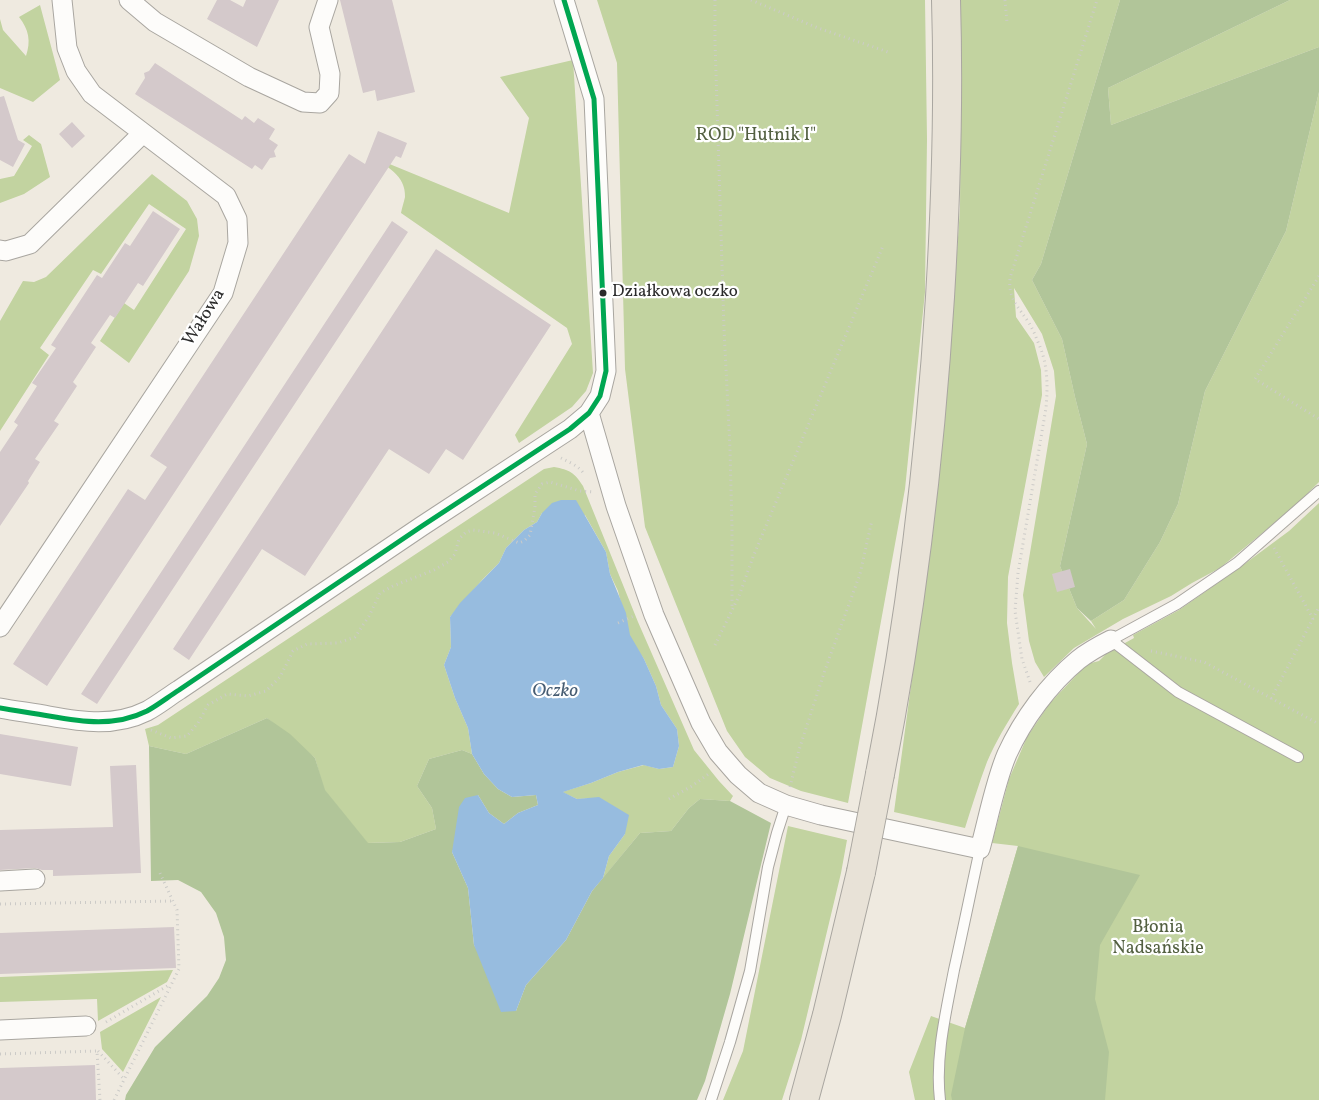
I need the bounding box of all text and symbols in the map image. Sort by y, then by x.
park label: ROD "Hutnik I" [696,126,816,148]
place label: Działkowa oczko [612,283,738,303]
street label: Wałowa [179,285,231,351]
marker: Działkowa oczko [598,288,608,298]
water label: Oczko [532,682,578,704]
park label: Błonia Nadsańskie [1112,918,1204,961]

